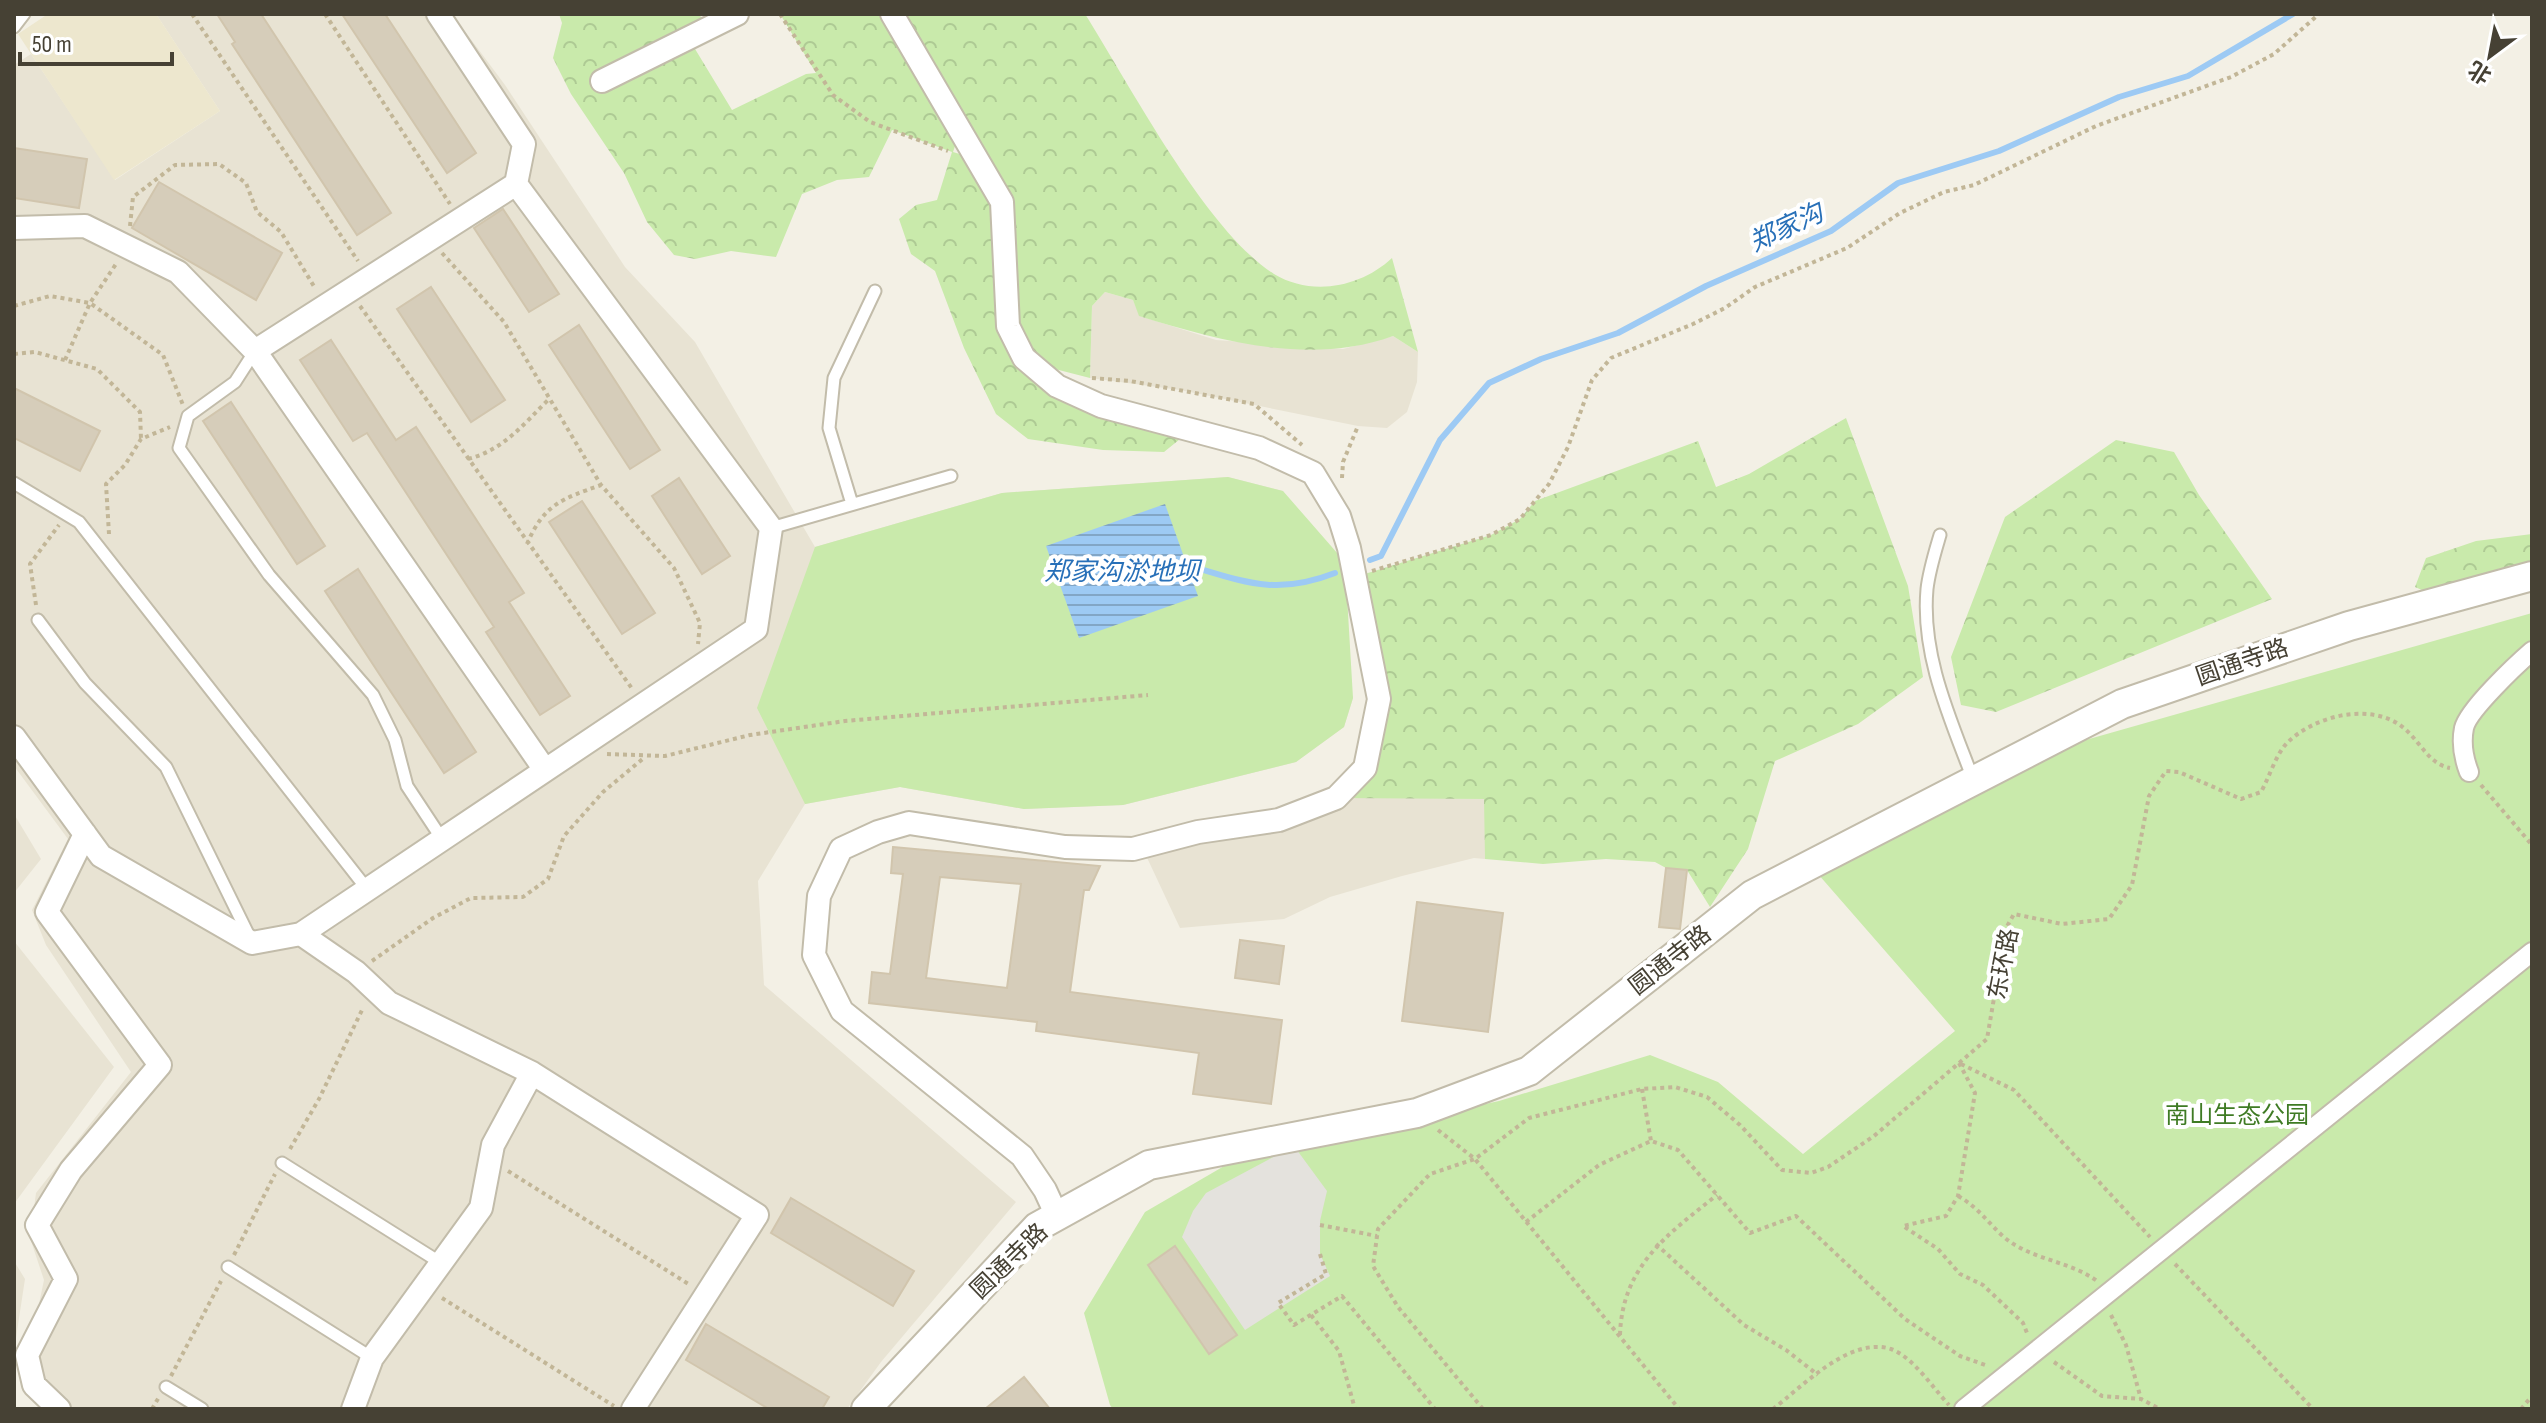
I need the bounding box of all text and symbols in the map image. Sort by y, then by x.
scale bar [20,16,172,66]
north arrow [2450,16,2530,96]
text: 50 m [32,30,72,59]
text: 北 [2464,54,2497,89]
water label: 郑家沟 [1745,197,1831,259]
water label: 郑家沟淤地坝 [1044,557,1203,588]
street label: 圆通寺路 [2192,633,2292,692]
street label: 圆通寺路 [1624,919,1717,1001]
street label: 东环路 [1982,926,2025,1002]
park label: 南山生态公园 [2165,1101,2309,1130]
street label: 圆通寺路 [965,1218,1054,1305]

